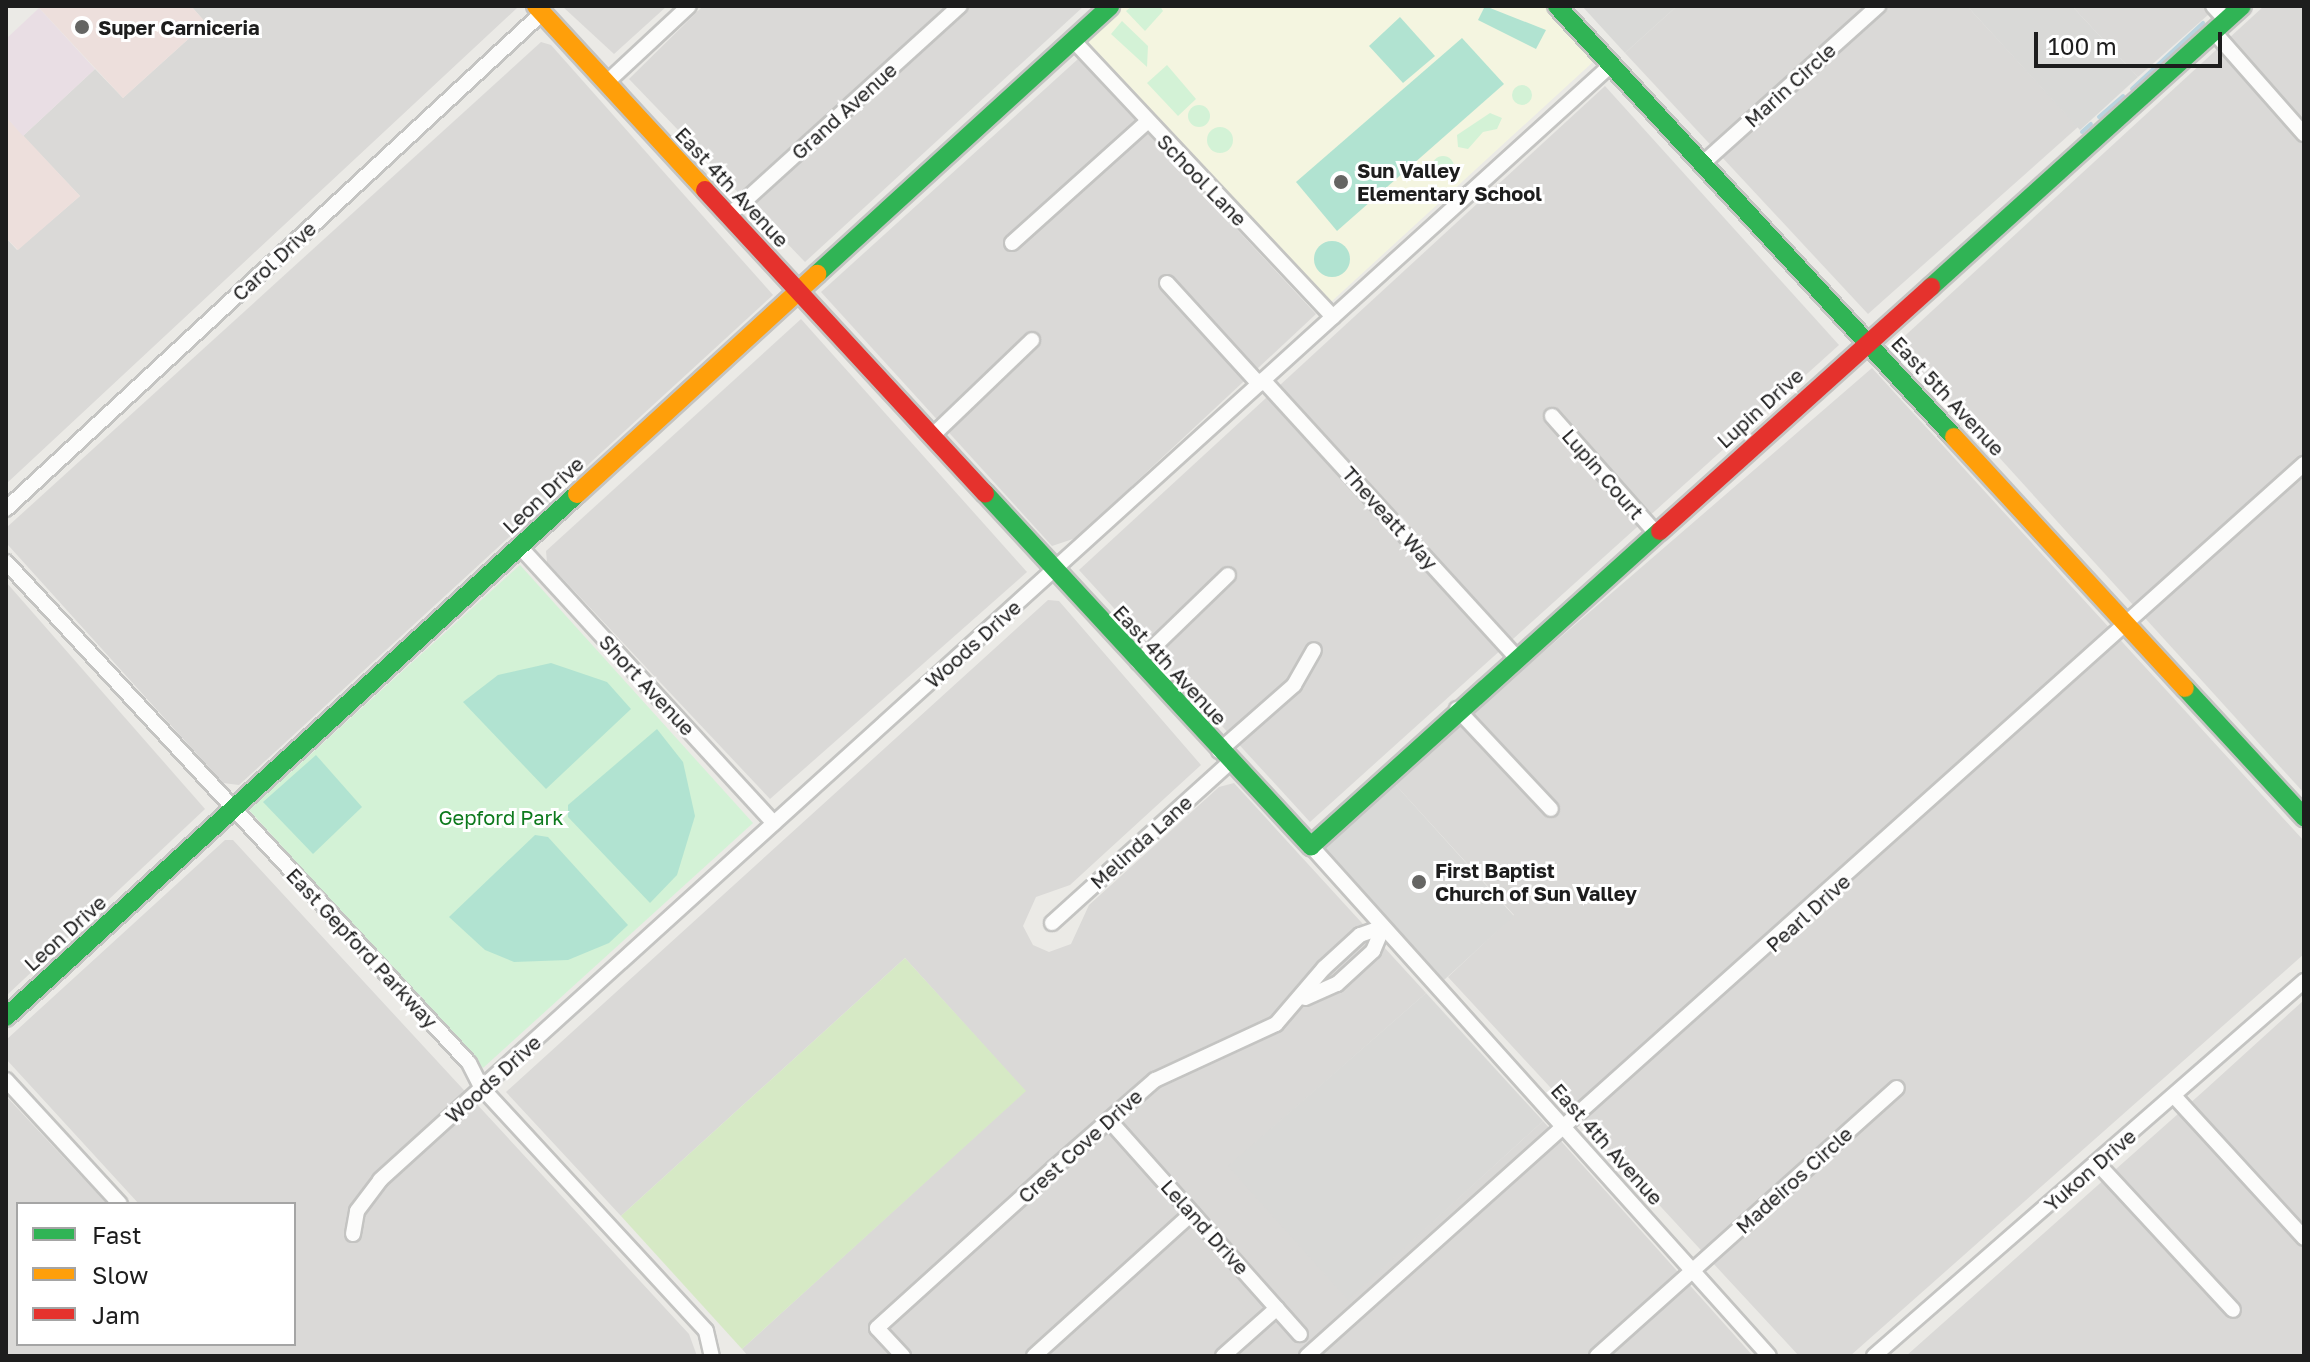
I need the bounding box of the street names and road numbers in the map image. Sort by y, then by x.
street label: Marin Circle [1740,38,1840,132]
street label: Grand Avenue [786,58,902,164]
street label: East 4th Avenue [670,122,794,252]
street label: School Lane [1152,129,1252,231]
street label: Carol Drive [227,216,321,306]
street label: East 5th Avenue [1887,331,2009,461]
street label: Lupin Drive [1712,363,1808,453]
street label: Lupin Court [1557,424,1649,524]
street label: Leon Drive [498,452,588,538]
street label: Theveatt Way [1337,461,1443,575]
street label: Woods Drive [920,595,1026,693]
street label: East 4th Avenue [1108,600,1232,730]
street label: Short Avenue [594,630,700,740]
street label: Melinda Lane [1085,790,1197,894]
street label: East Gepford Parkway [282,863,442,1033]
street label: Pearl Drive [1761,869,1855,957]
street label: Leon Drive [19,890,111,976]
street label: Woods Drive [440,1030,546,1128]
street label: East 4th Avenue [1546,1078,1668,1210]
street label: Crest Cove Drive [1013,1084,1147,1208]
street label: Madeiros Circle [1731,1121,1857,1239]
street label: Yukon Drive [2039,1124,2141,1216]
street label: Leland Drive [1156,1175,1254,1279]

